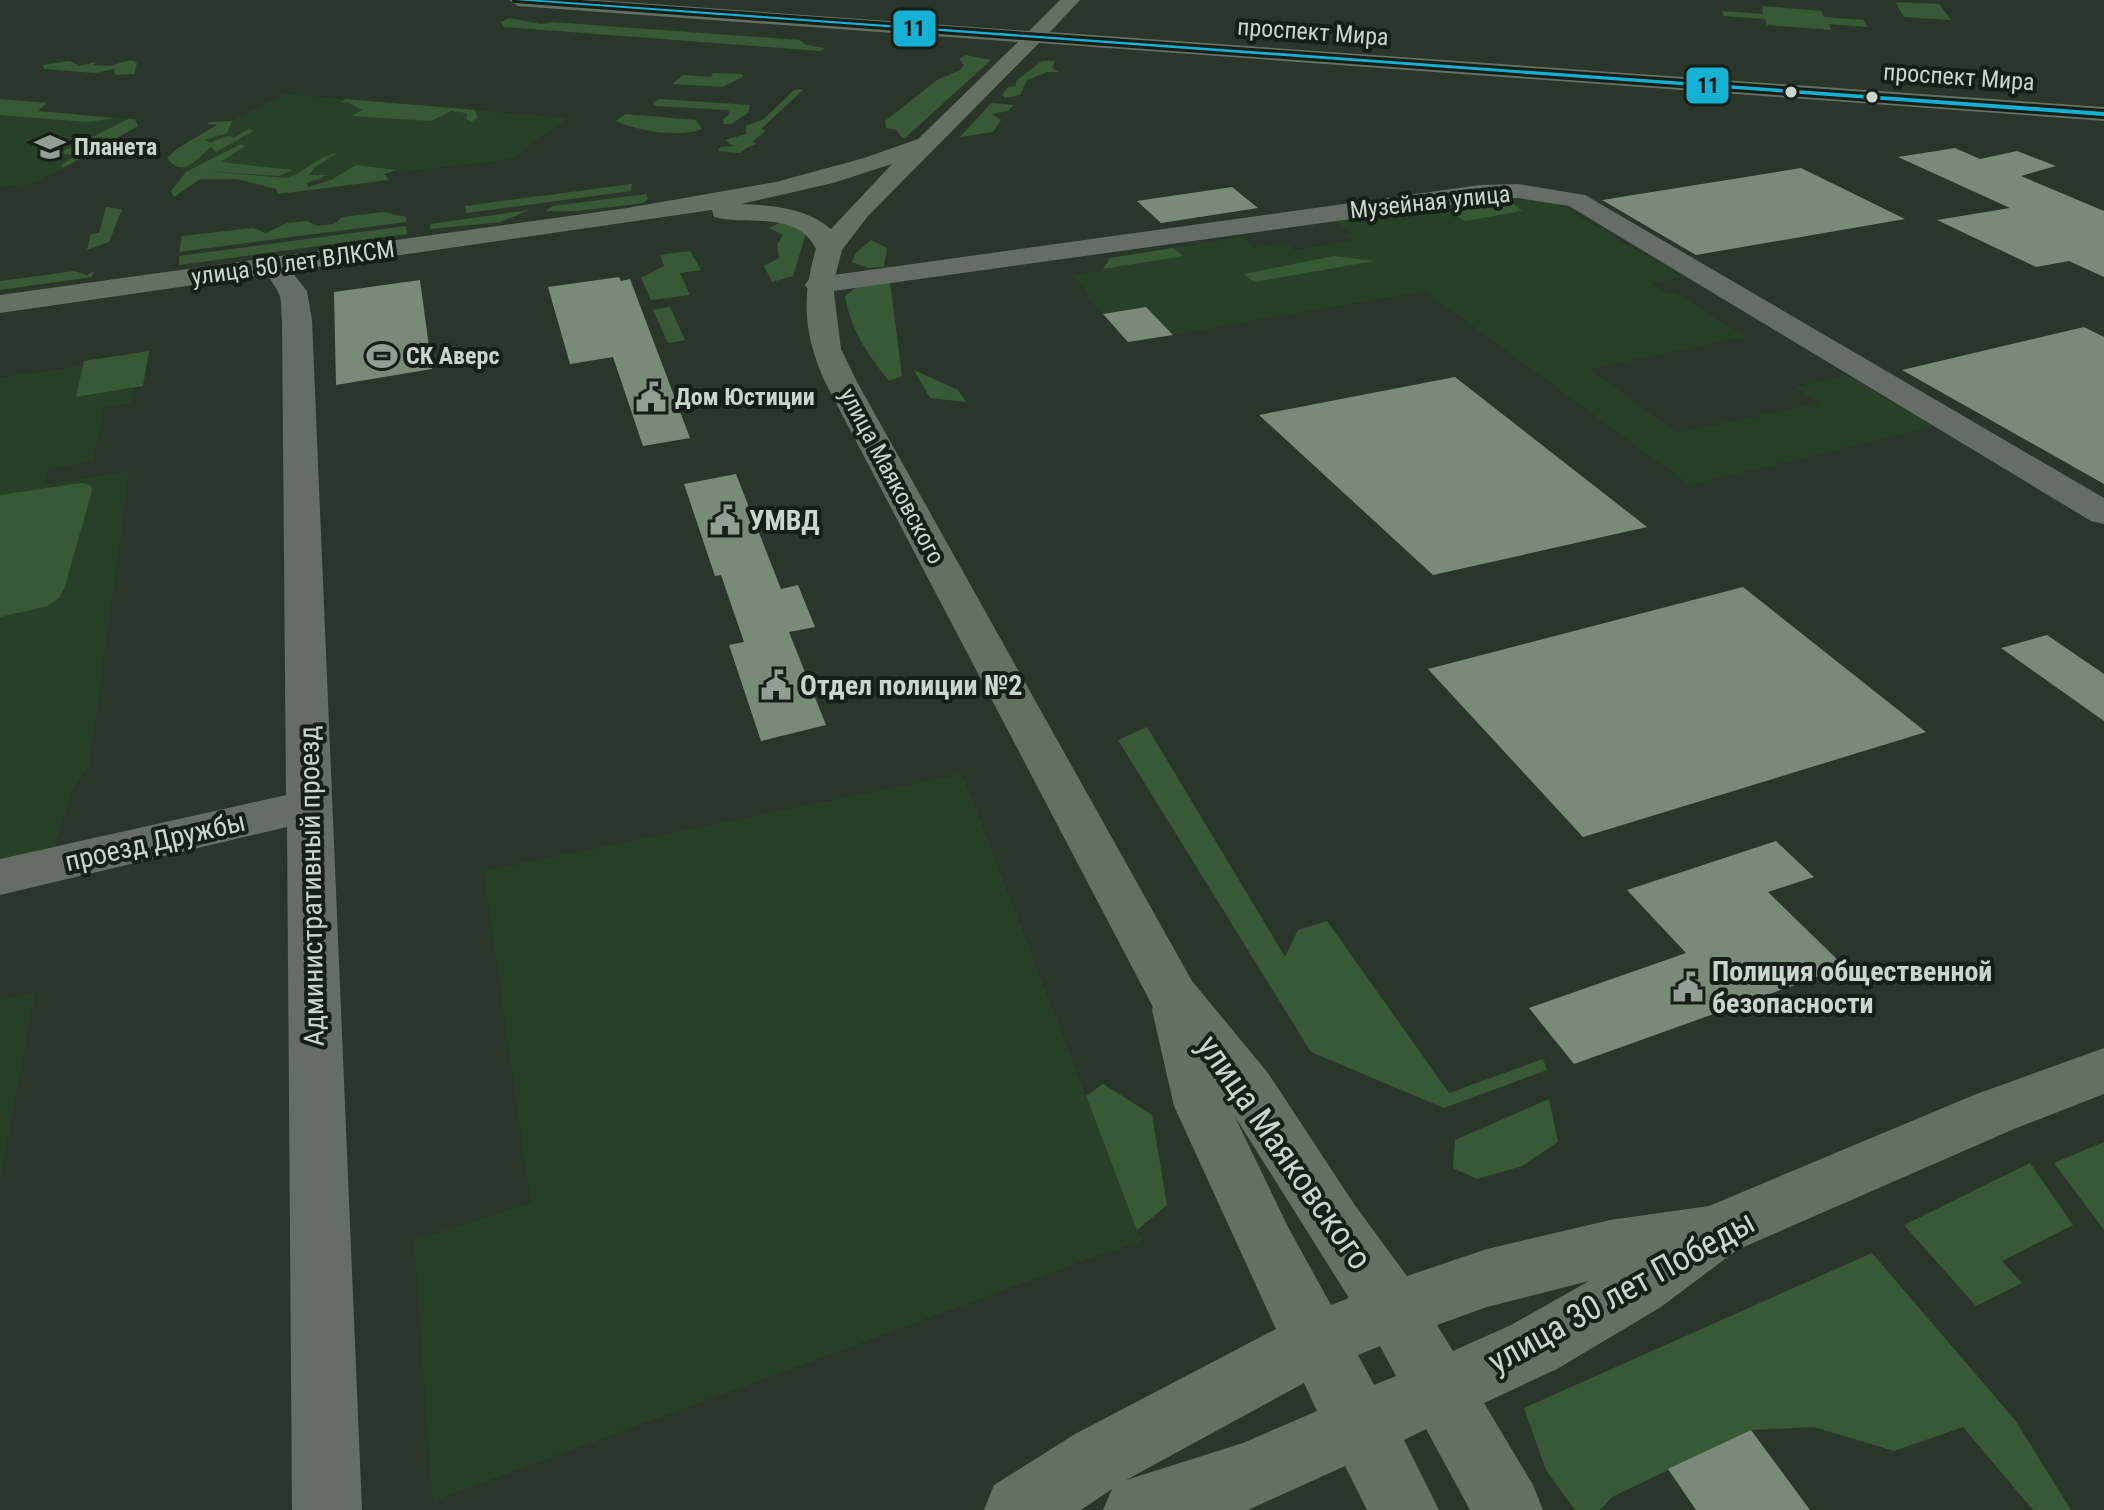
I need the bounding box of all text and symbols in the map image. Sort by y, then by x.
line badge: 11 [892,9,937,48]
street label: проспект Мира [1236,13,1390,51]
text: 11 [903,16,925,41]
street label: проспект Мира [1882,58,2036,96]
line badge: 11 [1685,66,1730,105]
text: 11 [1697,73,1719,98]
unlabelled marker [1783,84,1799,100]
unlabelled marker [1864,89,1880,105]
school or university icon: Планета [33,130,67,164]
place label: Планета [74,133,157,161]
street label: Музейная улица [1348,180,1512,224]
street label: улица 50 лет ВЛКСМ [190,235,396,291]
sports icon: СК Аверс [365,339,399,373]
place label: СК Аверс [406,342,499,370]
public building icon: Дом Юстиции [634,380,668,414]
place label: Дом Юстиции [675,383,815,411]
street label: улица Маяковского [834,383,950,569]
public building icon: УМВД [708,503,742,537]
place label: УМВД [749,504,820,537]
public building icon: Отдел полиции №2 [759,668,793,702]
place label: Отдел полиции №2 [800,669,1022,702]
street label: Административный проезд [292,725,331,1047]
street label: проезд Дружбы [62,805,249,878]
place label: Полиция общественной безопасности [1712,955,1992,1020]
public building icon: Полиция общественной безопасности [1671,970,1705,1004]
street label: улица Маяковского [1189,1027,1381,1277]
street label: улица 30 лет Победы [1481,1201,1761,1381]

